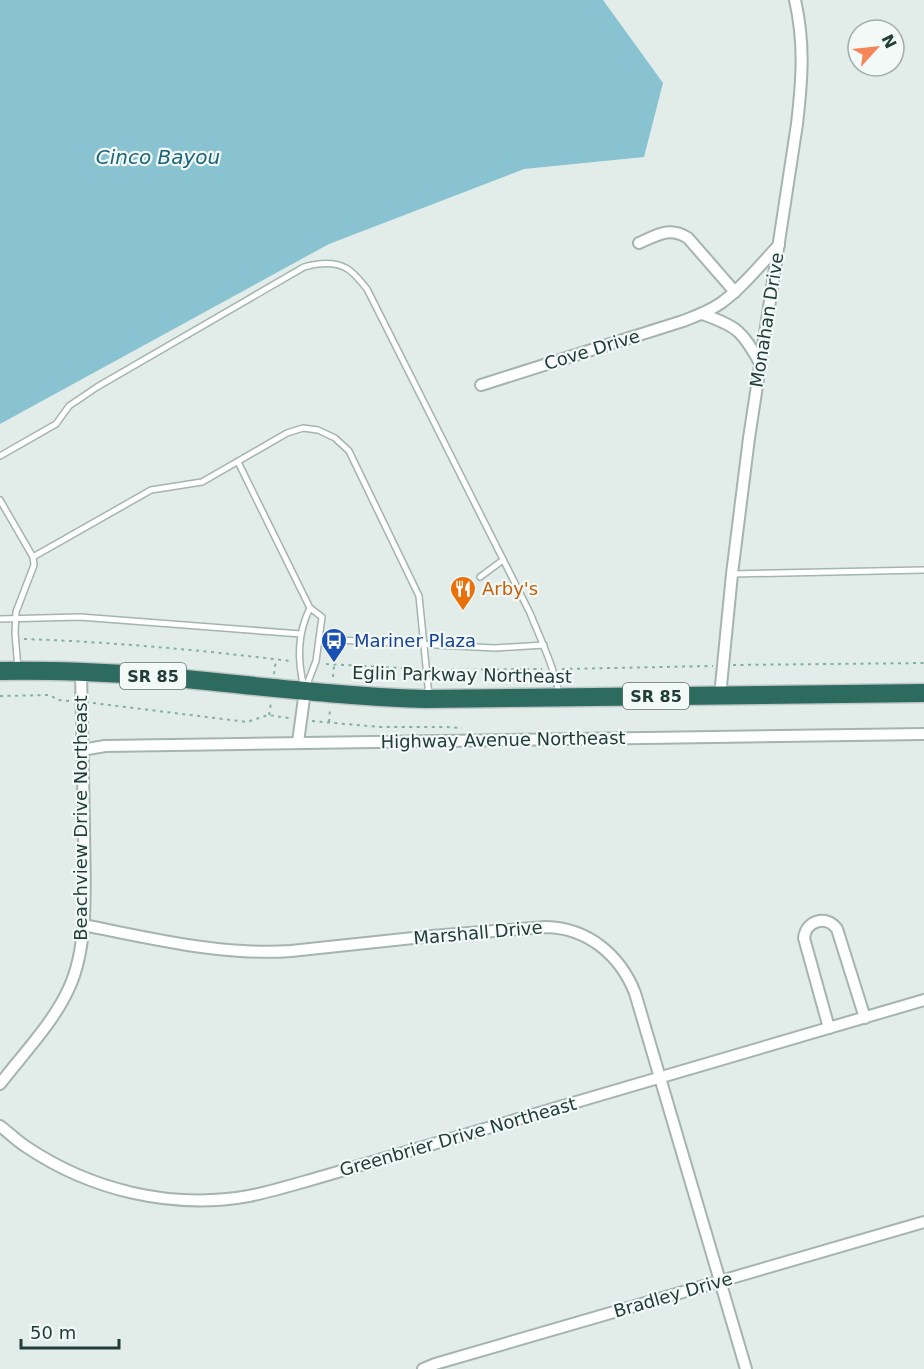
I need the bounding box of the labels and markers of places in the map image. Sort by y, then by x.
restaurant icon: Arby's [448,574,478,612]
place label: Arby's [482,578,538,599]
bus stop icon: Mariner Plaza [319,626,349,664]
place label: Mariner Plaza [354,630,476,651]

